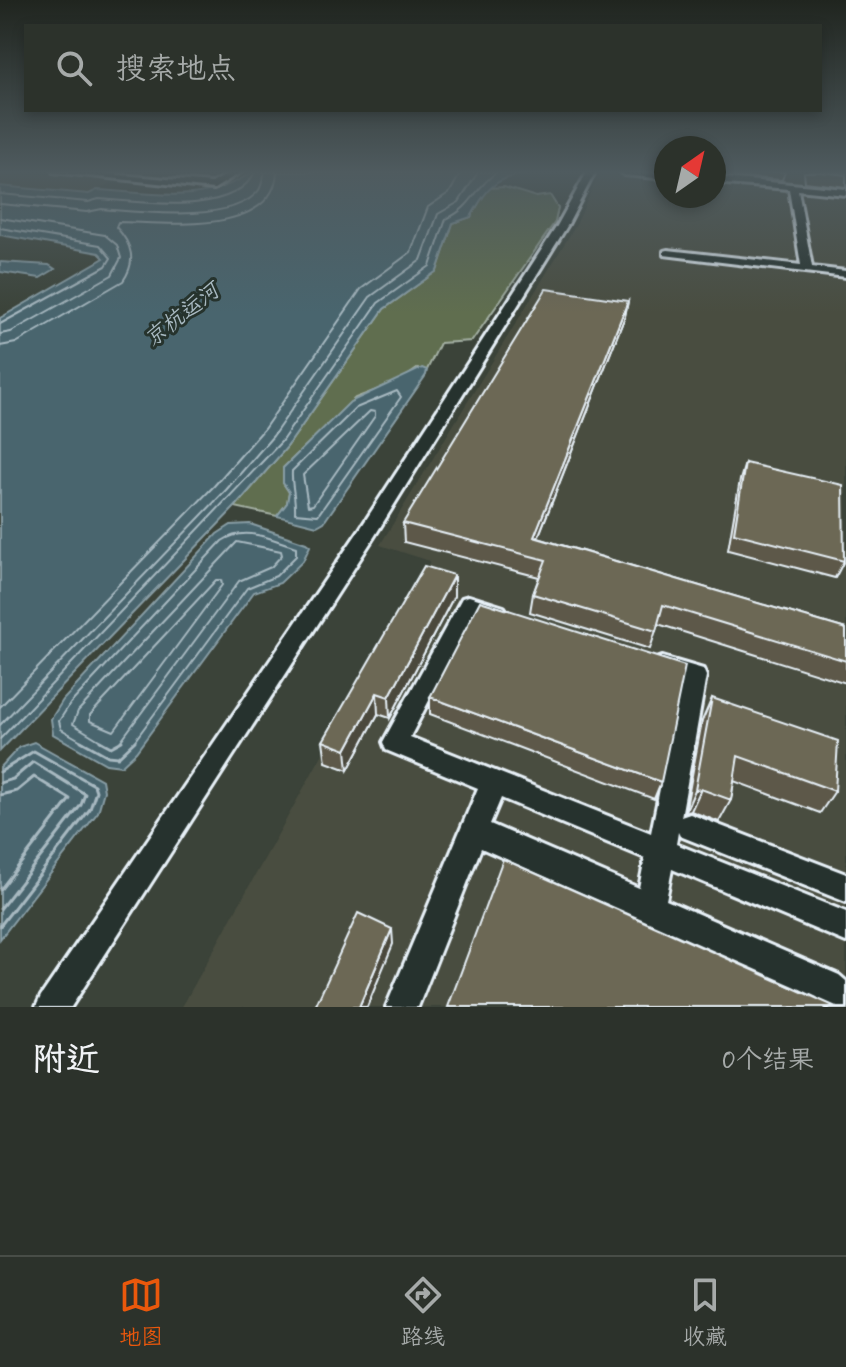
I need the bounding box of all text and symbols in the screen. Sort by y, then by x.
search box [24,24,822,112]
icon: search [52,46,96,90]
text: 搜索地点 [116,50,236,89]
north arrow [654,136,726,208]
water label: 京杭运河 [139,276,228,354]
text: 附近 [32,1038,100,1083]
text: 0个结果 [721,1044,814,1078]
tab: 地图 [119,1273,163,1352]
tab: 路线 [401,1273,445,1352]
tab: 收藏 [683,1273,727,1352]

